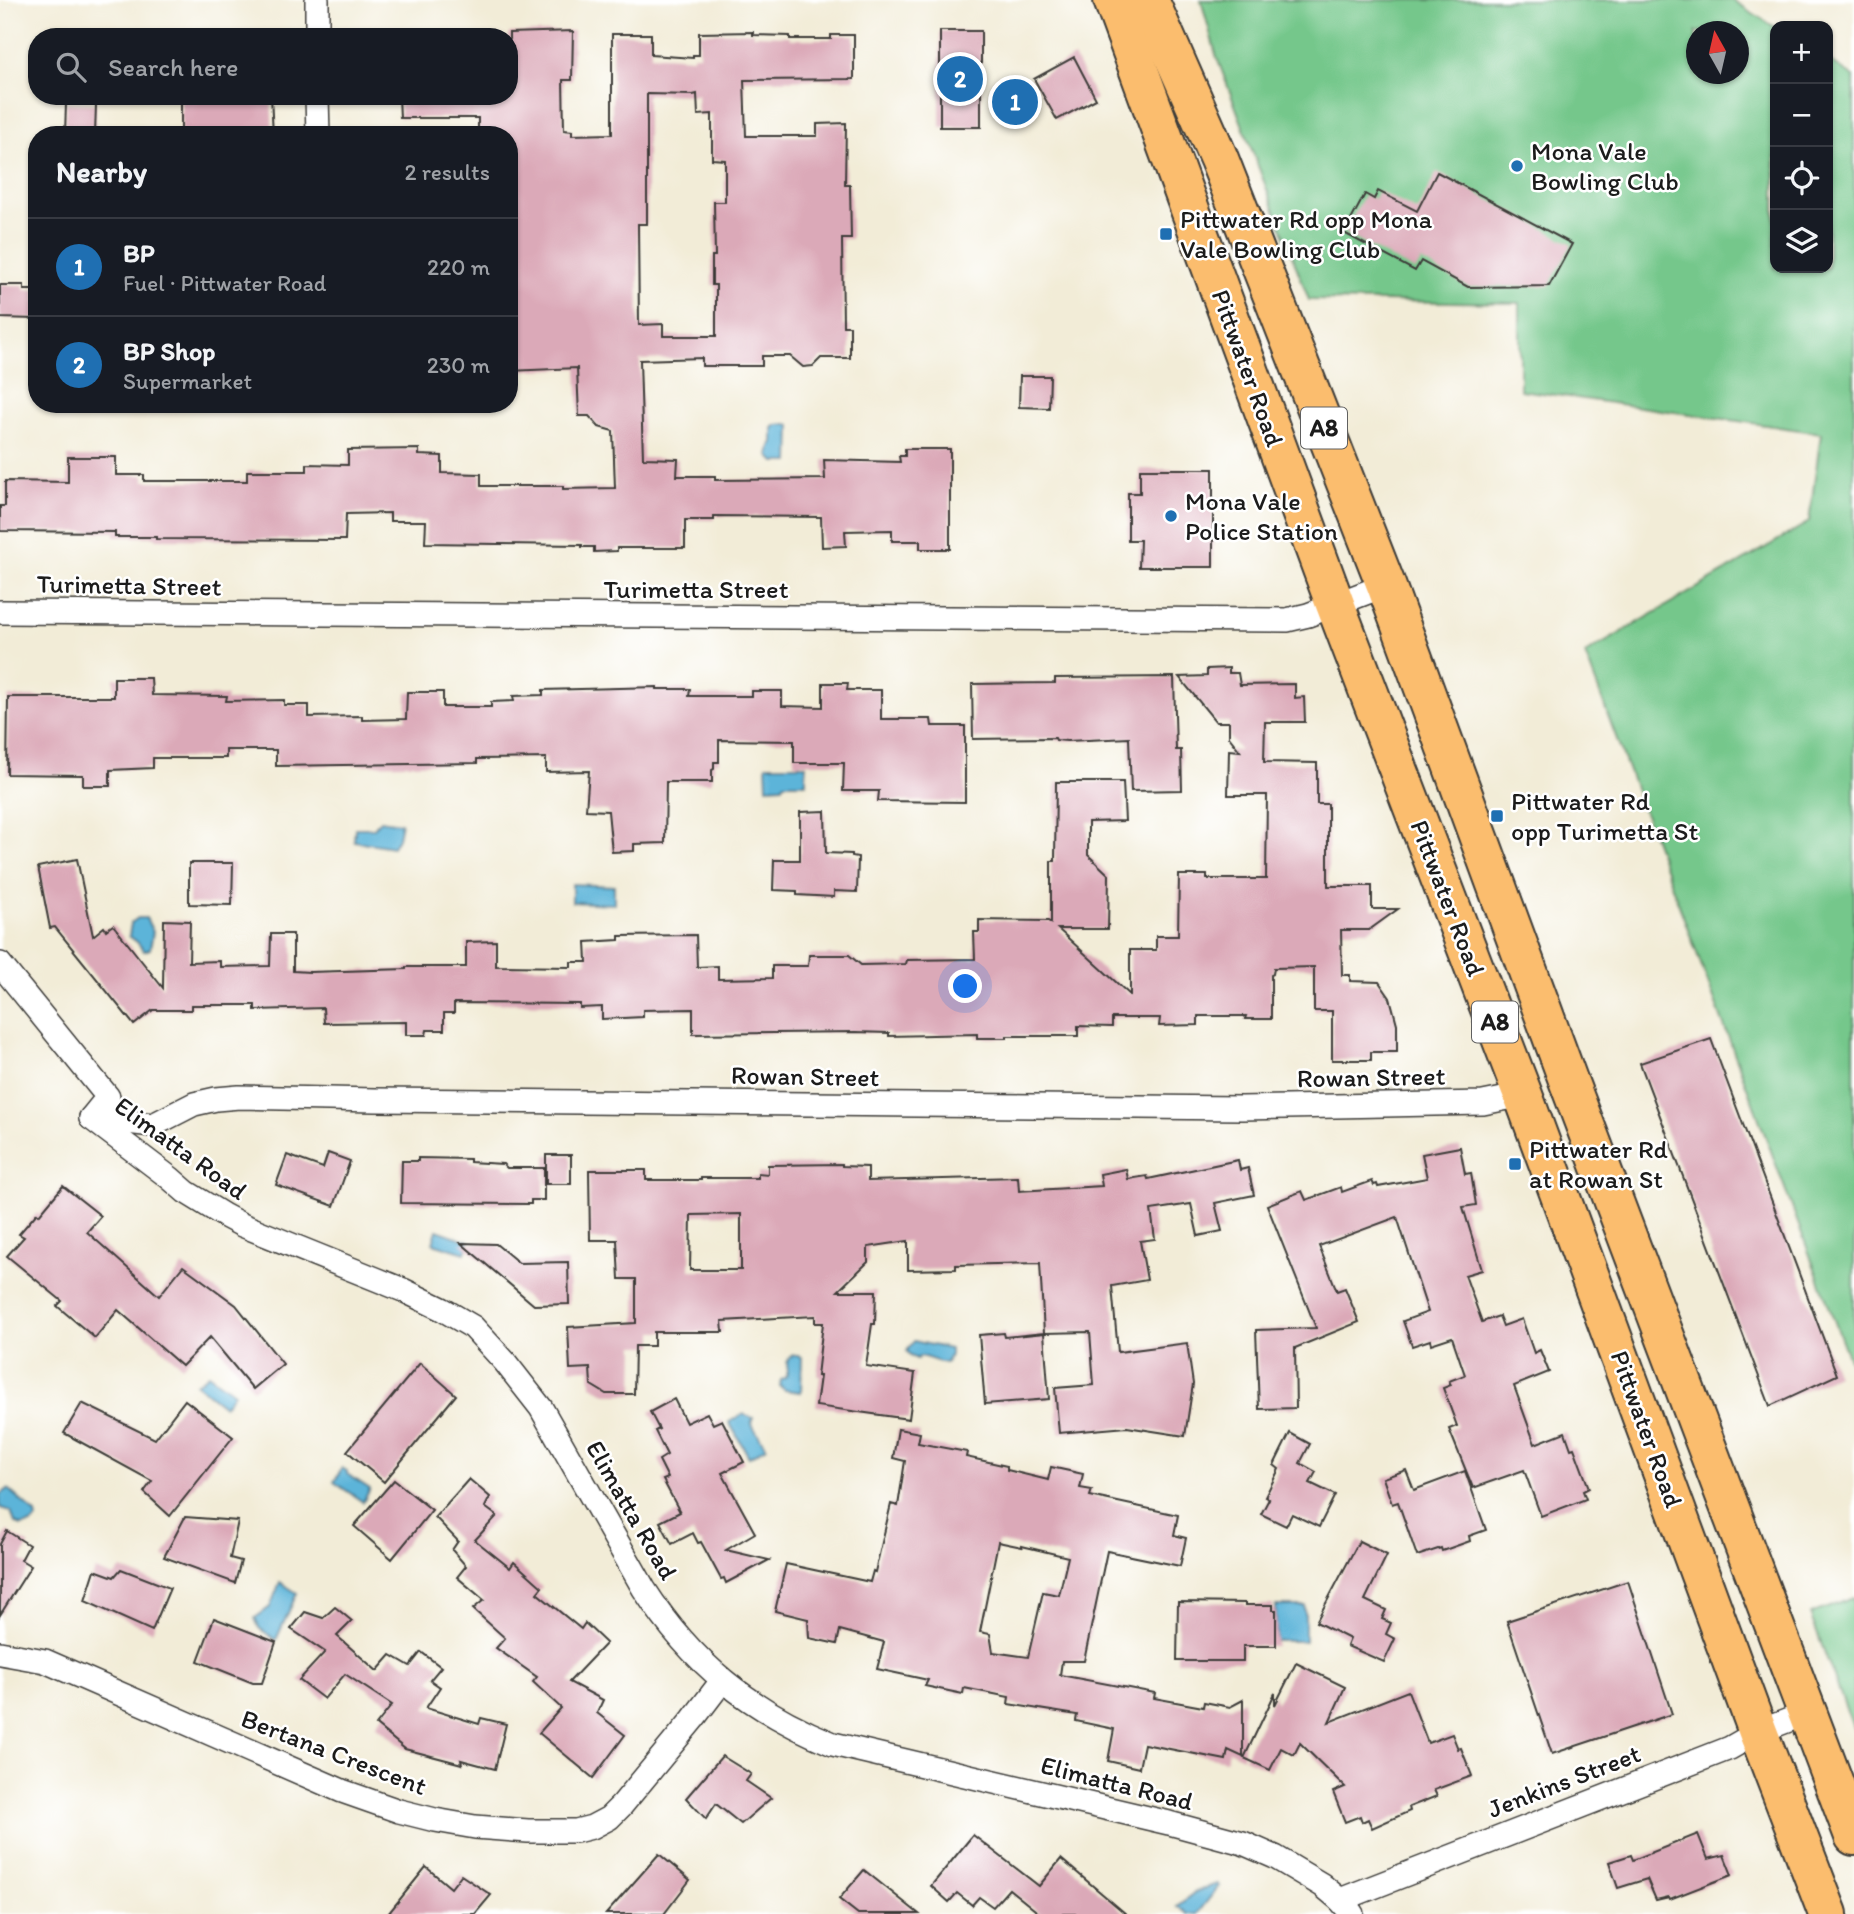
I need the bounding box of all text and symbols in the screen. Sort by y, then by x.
north arrow [1686,21,1749,84]
map controls [1770,21,1833,273]
button: + [1770,21,1833,84]
search box [28,28,518,105]
icon: search [52,48,90,86]
text: Search here [108,51,238,83]
pin: 2 [937,53,983,105]
pin: 1 [992,76,1038,128]
button: − [1770,84,1833,147]
place label: Mona Vale Bowling Club [1531,135,1679,197]
button: locate [1770,147,1833,210]
text: Nearby [56,153,147,190]
text: 2 results [404,158,490,186]
marker: Mona Vale Bowling Club [1509,158,1525,174]
place label: Pittwater Rd opp Mona Vale Bowling Club [1180,203,1433,265]
button: layers [1770,210,1833,273]
marker: Pittwater Rd opp Mona Vale Bowling Club [1158,226,1174,242]
text: BP [123,237,155,269]
text: 1 [74,253,84,281]
text: 220 m [427,253,490,281]
text: Fuel · Pittwater Road [123,269,327,297]
street label: Pittwater Road [1205,285,1291,452]
text: BP Shop [123,335,215,367]
text: 2 [73,351,85,379]
text: 230 m [427,351,490,379]
text: Supermarket [123,367,252,395]
road number: A8 [1301,408,1347,448]
place label: Mona Vale Police Station [1185,485,1338,547]
marker: Mona Vale Police Station [1163,508,1179,524]
street label: Turimetta Street [36,567,222,603]
street label: Turimetta Street [604,573,789,605]
place label: Pittwater Rd opp Turimetta St [1511,785,1698,847]
marker: Pittwater Rd opp Turimetta St [1489,808,1505,824]
street label: Pittwater Road [1404,815,1493,981]
your location [948,969,982,1003]
road number: A8 [1472,1002,1518,1042]
street label: Rowan Street [731,1059,880,1093]
street label: Rowan Street [1297,1060,1446,1094]
street label: Elimatta Road [109,1089,254,1207]
place label: Pittwater Rd at Rowan St [1529,1133,1668,1195]
marker: Pittwater Rd at Rowan St [1507,1156,1523,1172]
street label: Pittwater Road [1604,1346,1690,1513]
street label: Elimatta Road [579,1434,685,1586]
street label: Bertana Crescent [237,1702,431,1802]
street label: Jenkins Street [1483,1737,1645,1825]
street label: Elimatta Road [1037,1749,1197,1818]

